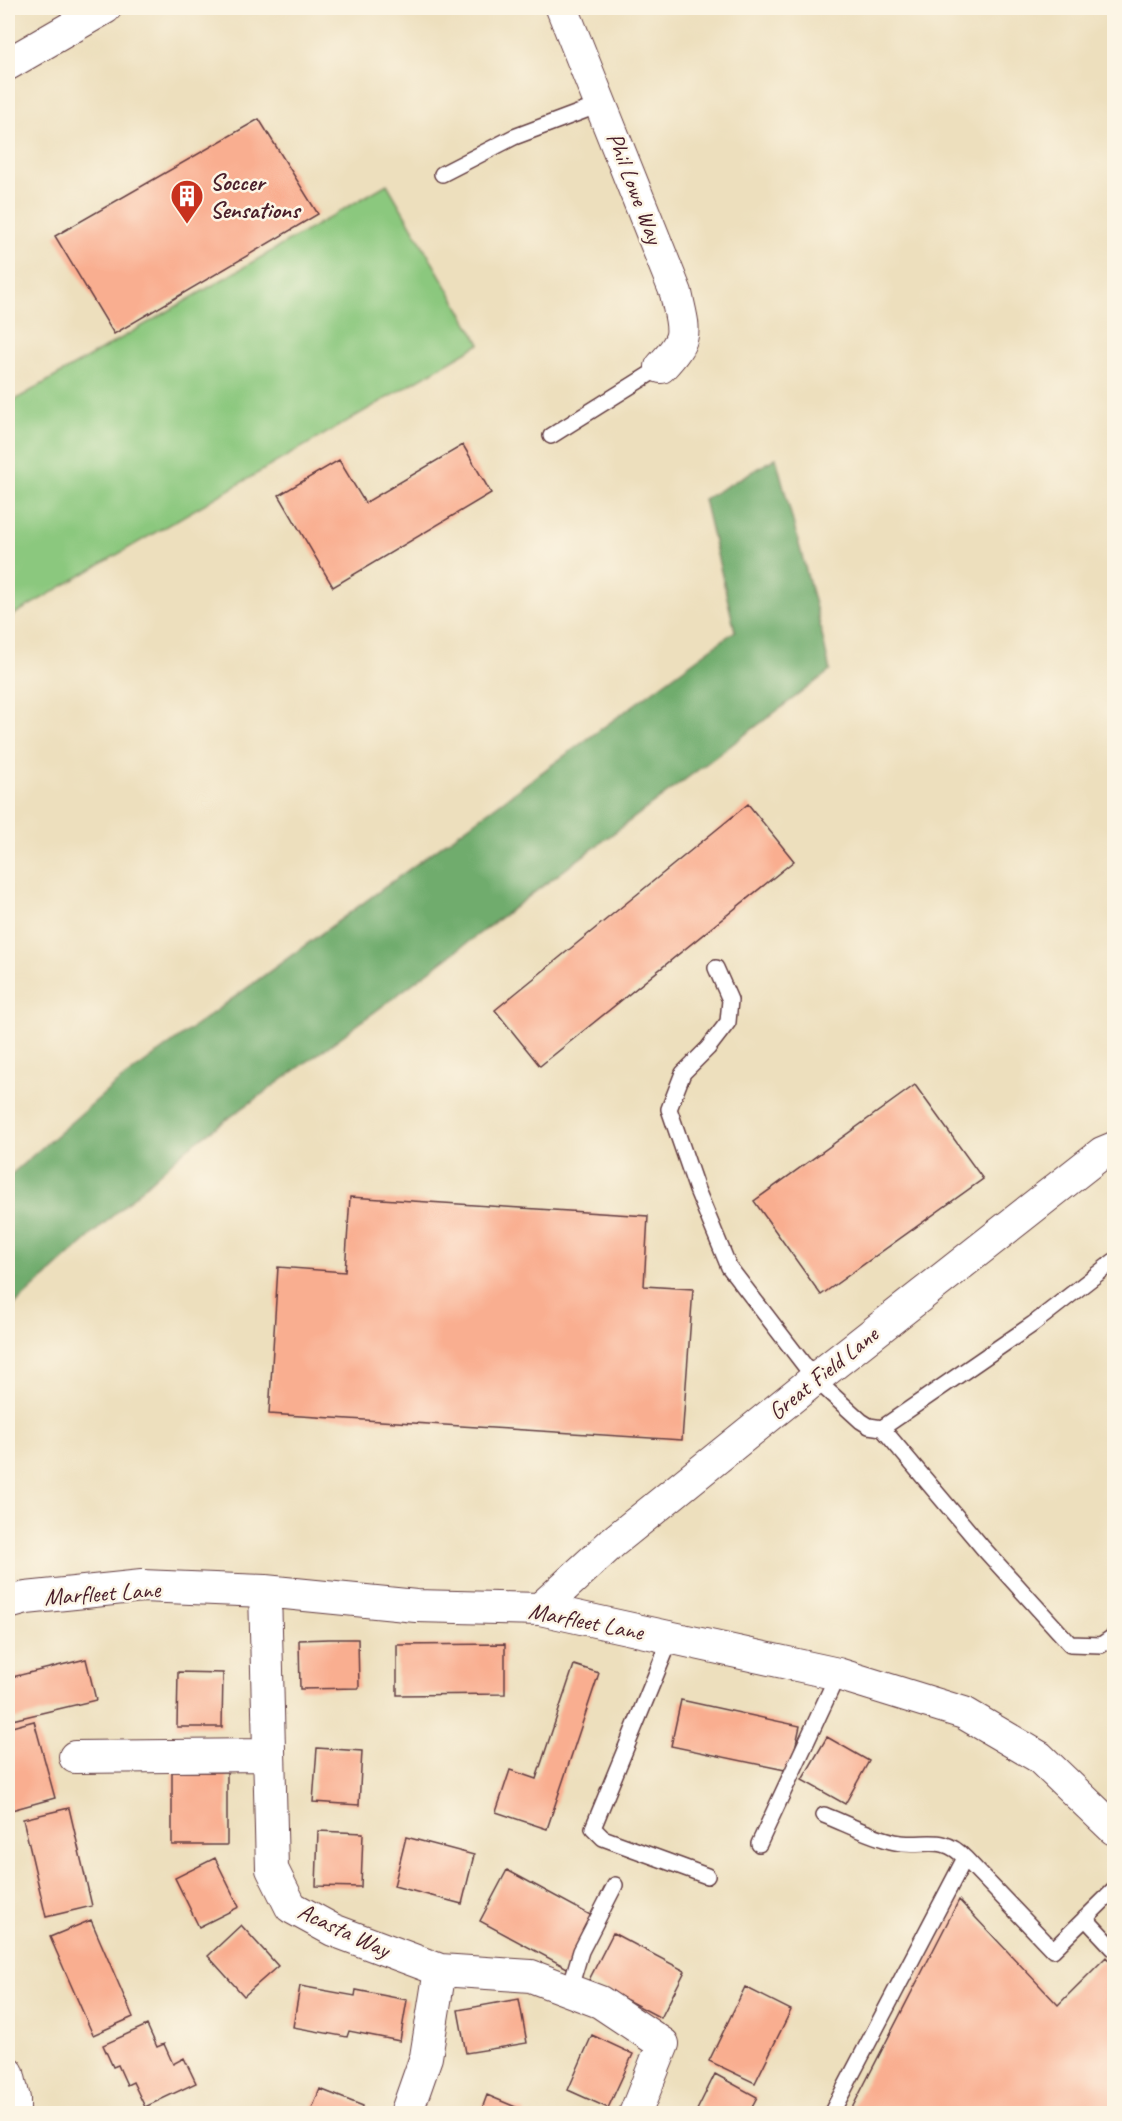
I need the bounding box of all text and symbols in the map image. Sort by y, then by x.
street label: Phil Lowe Way [600,128,671,250]
place label: Soccer Sensations [210,167,302,225]
building icon: Soccer Sensations [169,178,205,225]
street label: Great Field Lane [762,1318,886,1426]
street label: Marfleet Lane [43,1574,163,1612]
street label: Marfleet Lane [526,1595,648,1647]
street label: Acasta Way [293,1896,396,1965]

